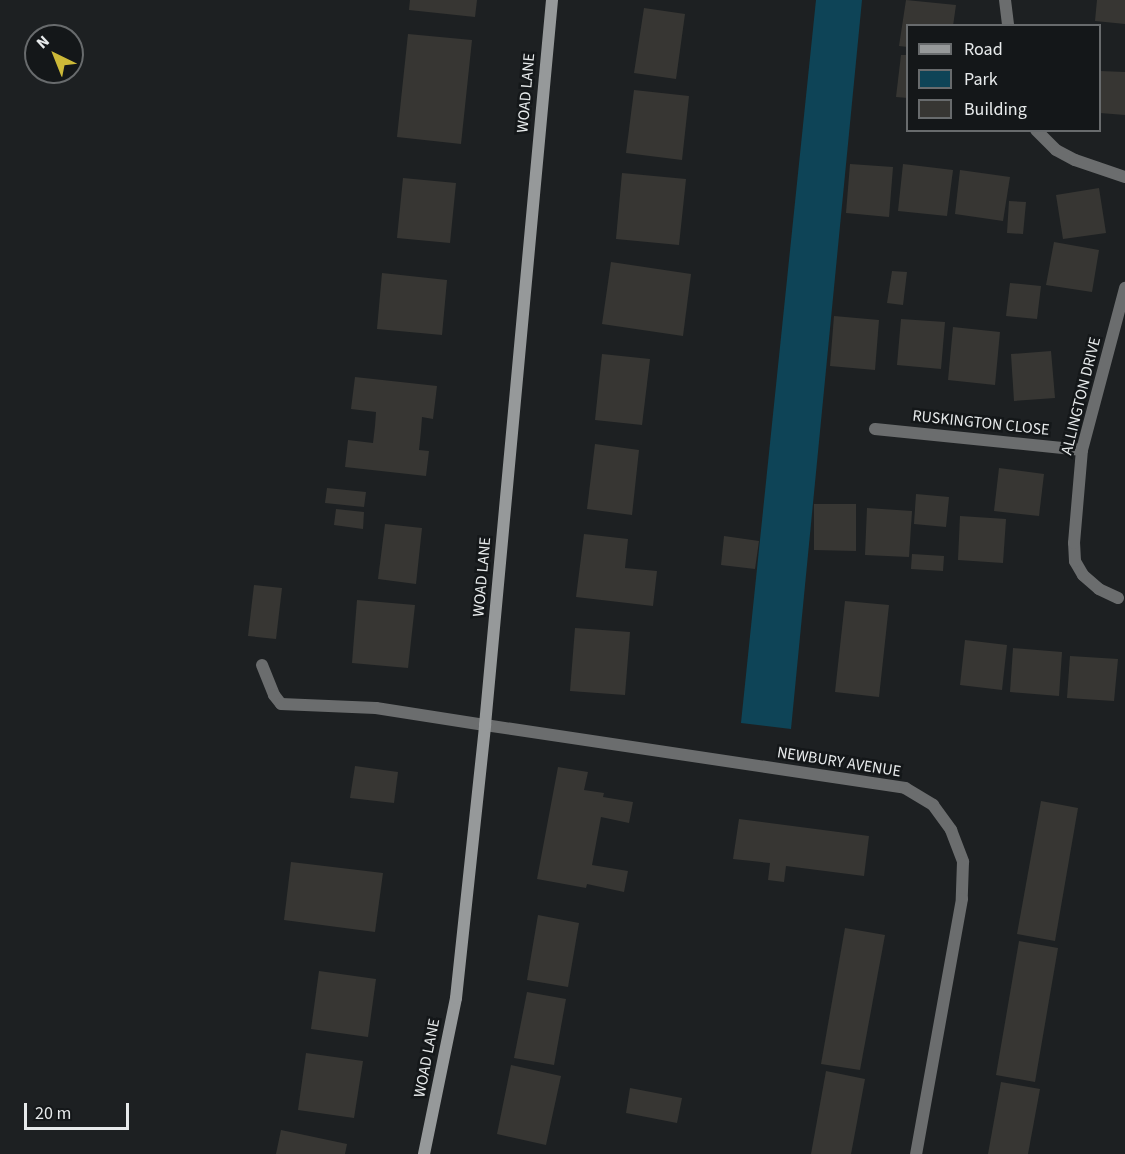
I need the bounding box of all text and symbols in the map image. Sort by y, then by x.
north arrow [24,24,84,84]
legend [906,24,1101,132]
text: N [32,31,54,54]
text: Road [964,37,1003,62]
street label: WOAD LANE [513,52,539,134]
text: Park [964,67,998,92]
text: Building [964,97,1027,122]
street label: ALLINGTON DRIVE [1057,335,1105,457]
street label: RUSKINGTON CLOSE [912,406,1050,440]
street label: WOAD LANE [469,536,495,618]
street label: NEWBURY AVENUE [776,743,902,781]
street label: WOAD LANE [410,1017,444,1099]
scale bar [27,1091,132,1129]
text: 20 m [35,1101,71,1126]

